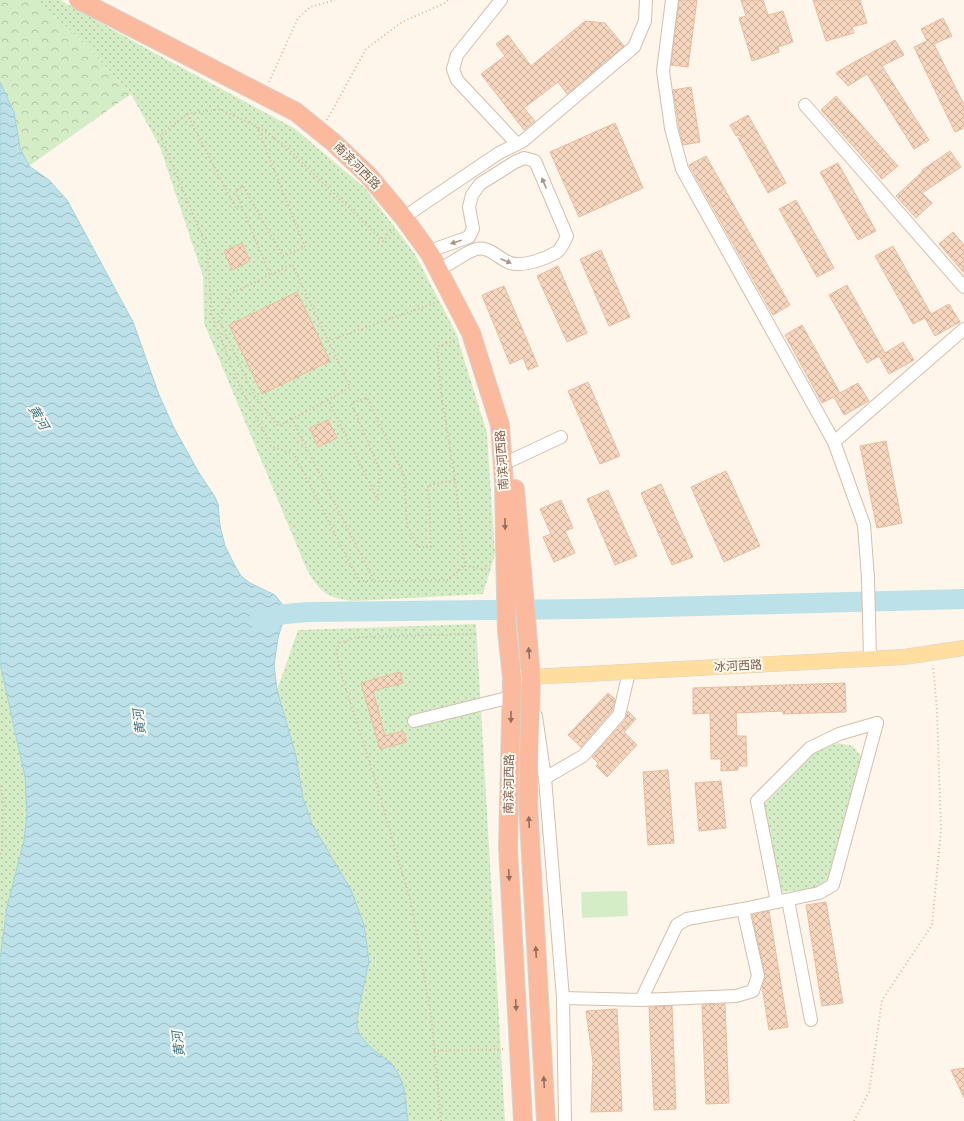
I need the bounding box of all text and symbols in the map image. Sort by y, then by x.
street label: 南滨河西路 [331,140,383,192]
one-way arrow [541,177,547,189]
one-way arrow [450,240,462,246]
one-way arrow [501,258,512,264]
water label: 黄河 [26,402,53,435]
street label: 南滨河西路 [493,430,511,490]
one-way arrow [501,518,508,530]
one-way arrow [525,647,532,659]
street label: 冰河西路 [714,658,762,674]
water label: 黄河 [130,705,149,736]
one-way arrow [508,711,514,724]
street label: 南滨河西路 [501,754,517,814]
one-way arrow [526,815,532,828]
one-way arrow [506,869,512,882]
one-way arrow [533,946,540,958]
one-way arrow [512,999,519,1011]
water label: 黄河 [169,1027,188,1058]
one-way arrow [540,1076,547,1088]

